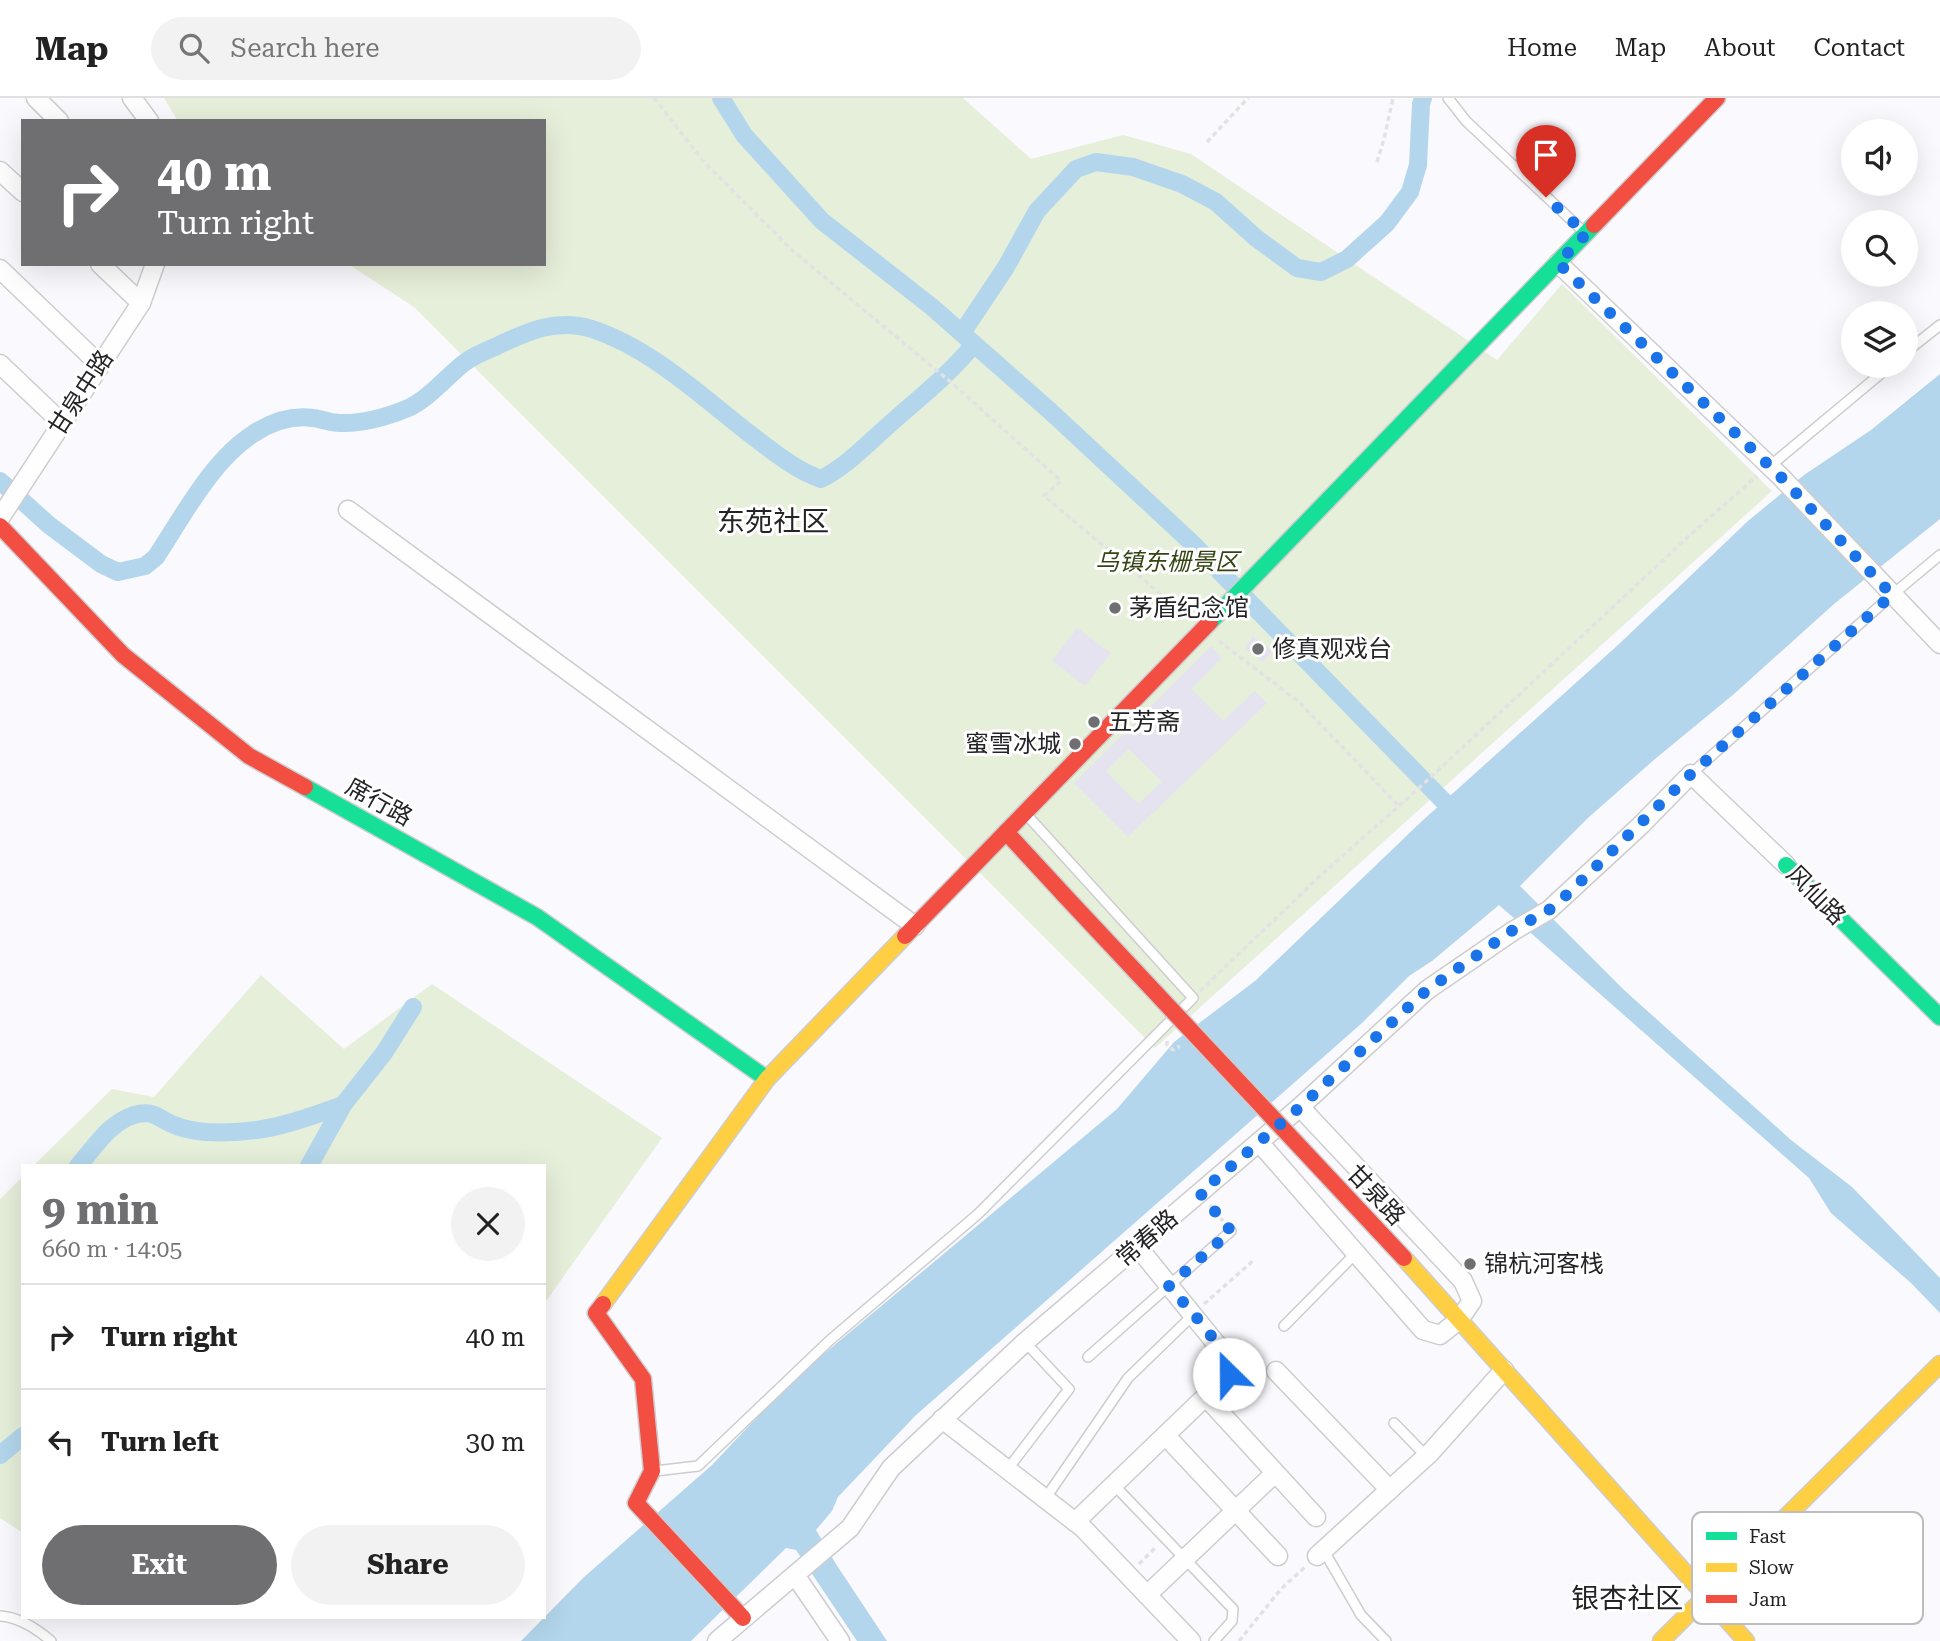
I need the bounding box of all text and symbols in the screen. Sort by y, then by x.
search box [151,17,641,80]
text: Map [35,29,109,68]
icon: search [175,29,213,67]
text: Search here [231,33,380,63]
text: Home [1507,34,1577,62]
text: Map [1615,34,1666,62]
text: About [1704,34,1775,62]
text: Contact [1813,34,1905,62]
map controls [1841,119,1918,378]
button: sound [1841,119,1918,196]
pin [1516,125,1576,197]
icon: arrive [1527,136,1565,174]
text: 40 m [157,145,272,202]
icon: right [42,147,133,238]
text: Turn right [157,204,314,242]
button: search [1841,210,1918,287]
button: layers [1841,301,1918,378]
street label: 甘泉中路 [43,345,119,441]
district label: 东苑社区 [717,505,829,538]
park label: 乌镇东栅景区 [1095,548,1242,576]
place label: 茅盾纪念馆 [1129,594,1249,622]
marker: 茅盾纪念馆 [1107,600,1123,616]
place label: 修真观戏台 [1272,635,1392,663]
marker: 修真观戏台 [1250,641,1266,657]
place label: 五芳斋 [1108,708,1180,736]
marker: 五芳斋 [1086,714,1102,730]
place label: 蜜雪冰城 [965,730,1061,758]
marker: 蜜雪冰城 [1067,736,1083,752]
street label: 席行路 [341,772,417,832]
street label: 风仙路 [1781,860,1851,930]
street label: 甘泉路 [1341,1159,1411,1231]
text: 9 min [42,1185,159,1234]
button: close [451,1187,525,1261]
street label: 常春路 [1111,1204,1183,1272]
text: 660 m · 14:05 [42,1236,182,1263]
place label: 锦杭河客栈 [1484,1250,1604,1278]
marker: 锦杭河客栈 [1462,1256,1478,1272]
icon: right [42,1318,80,1356]
text: Turn right [101,1322,237,1352]
text: 40 m [466,1322,525,1352]
position arrow [1192,1337,1266,1411]
icon: left [42,1423,80,1461]
text: Turn left [101,1427,219,1457]
text: 30 m [466,1427,525,1457]
legend [1692,1512,1923,1624]
button: Exit [42,1525,277,1605]
button: Share [291,1525,525,1605]
text: Fast [1749,1525,1786,1548]
text: Slow [1749,1556,1794,1579]
district label: 银杏社区 [1571,1582,1683,1615]
text: Jam [1749,1588,1787,1611]

